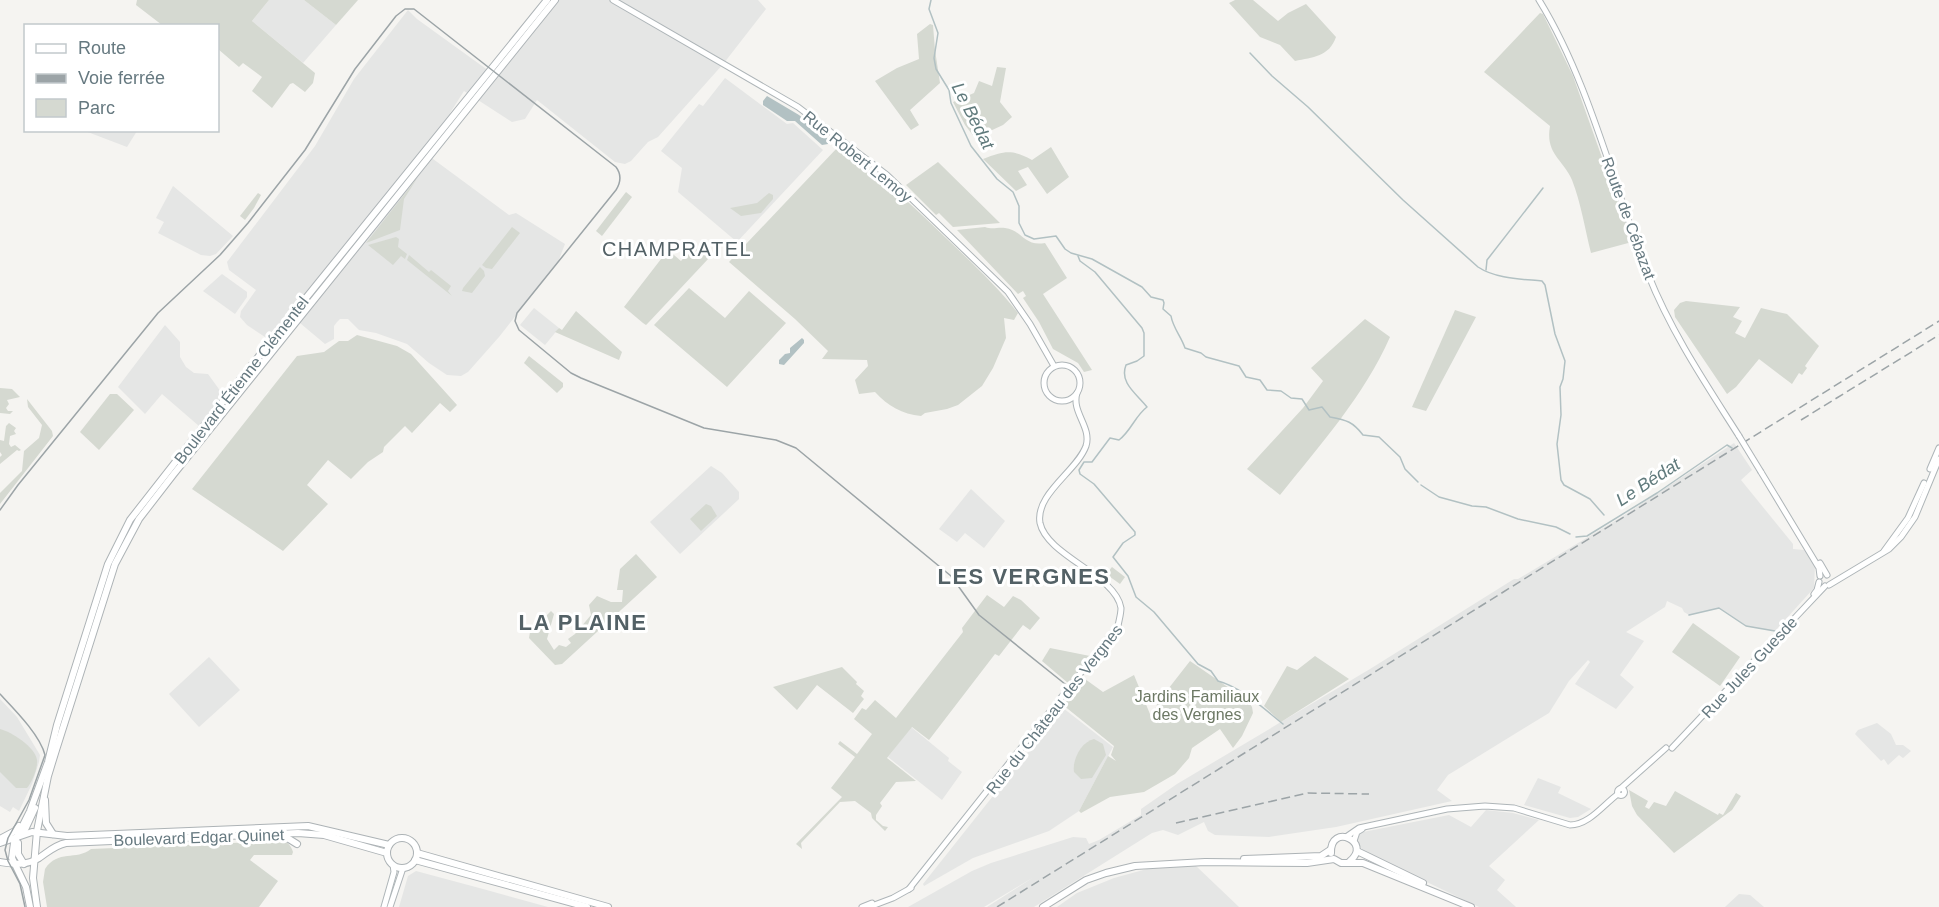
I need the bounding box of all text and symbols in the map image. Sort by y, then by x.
legend [24,24,219,132]
text: Route [78,38,126,58]
text: Voie ferrée [78,68,165,88]
water label: Le Bédat [948,79,999,154]
text: Parc [78,98,115,118]
street label: Rue Robert Lemoy [800,108,915,205]
street label: Route de Cébazat [1598,155,1659,282]
district label: CHAMPRATEL [602,238,752,260]
street label: Boulevard Étienne Clémentel [170,293,312,467]
water label: Le Bédat [1612,453,1685,510]
district label: LES VERGNES [938,564,1110,589]
district label: LA PLAINE [519,610,647,635]
street label: Rue Jules Guesde [1698,613,1801,721]
street label: Rue du Château des Vergnes [983,621,1126,797]
park label: Jardins Familiaux des Vergnes [1135,688,1259,723]
street label: Boulevard Edgar Quinet [113,826,285,849]

